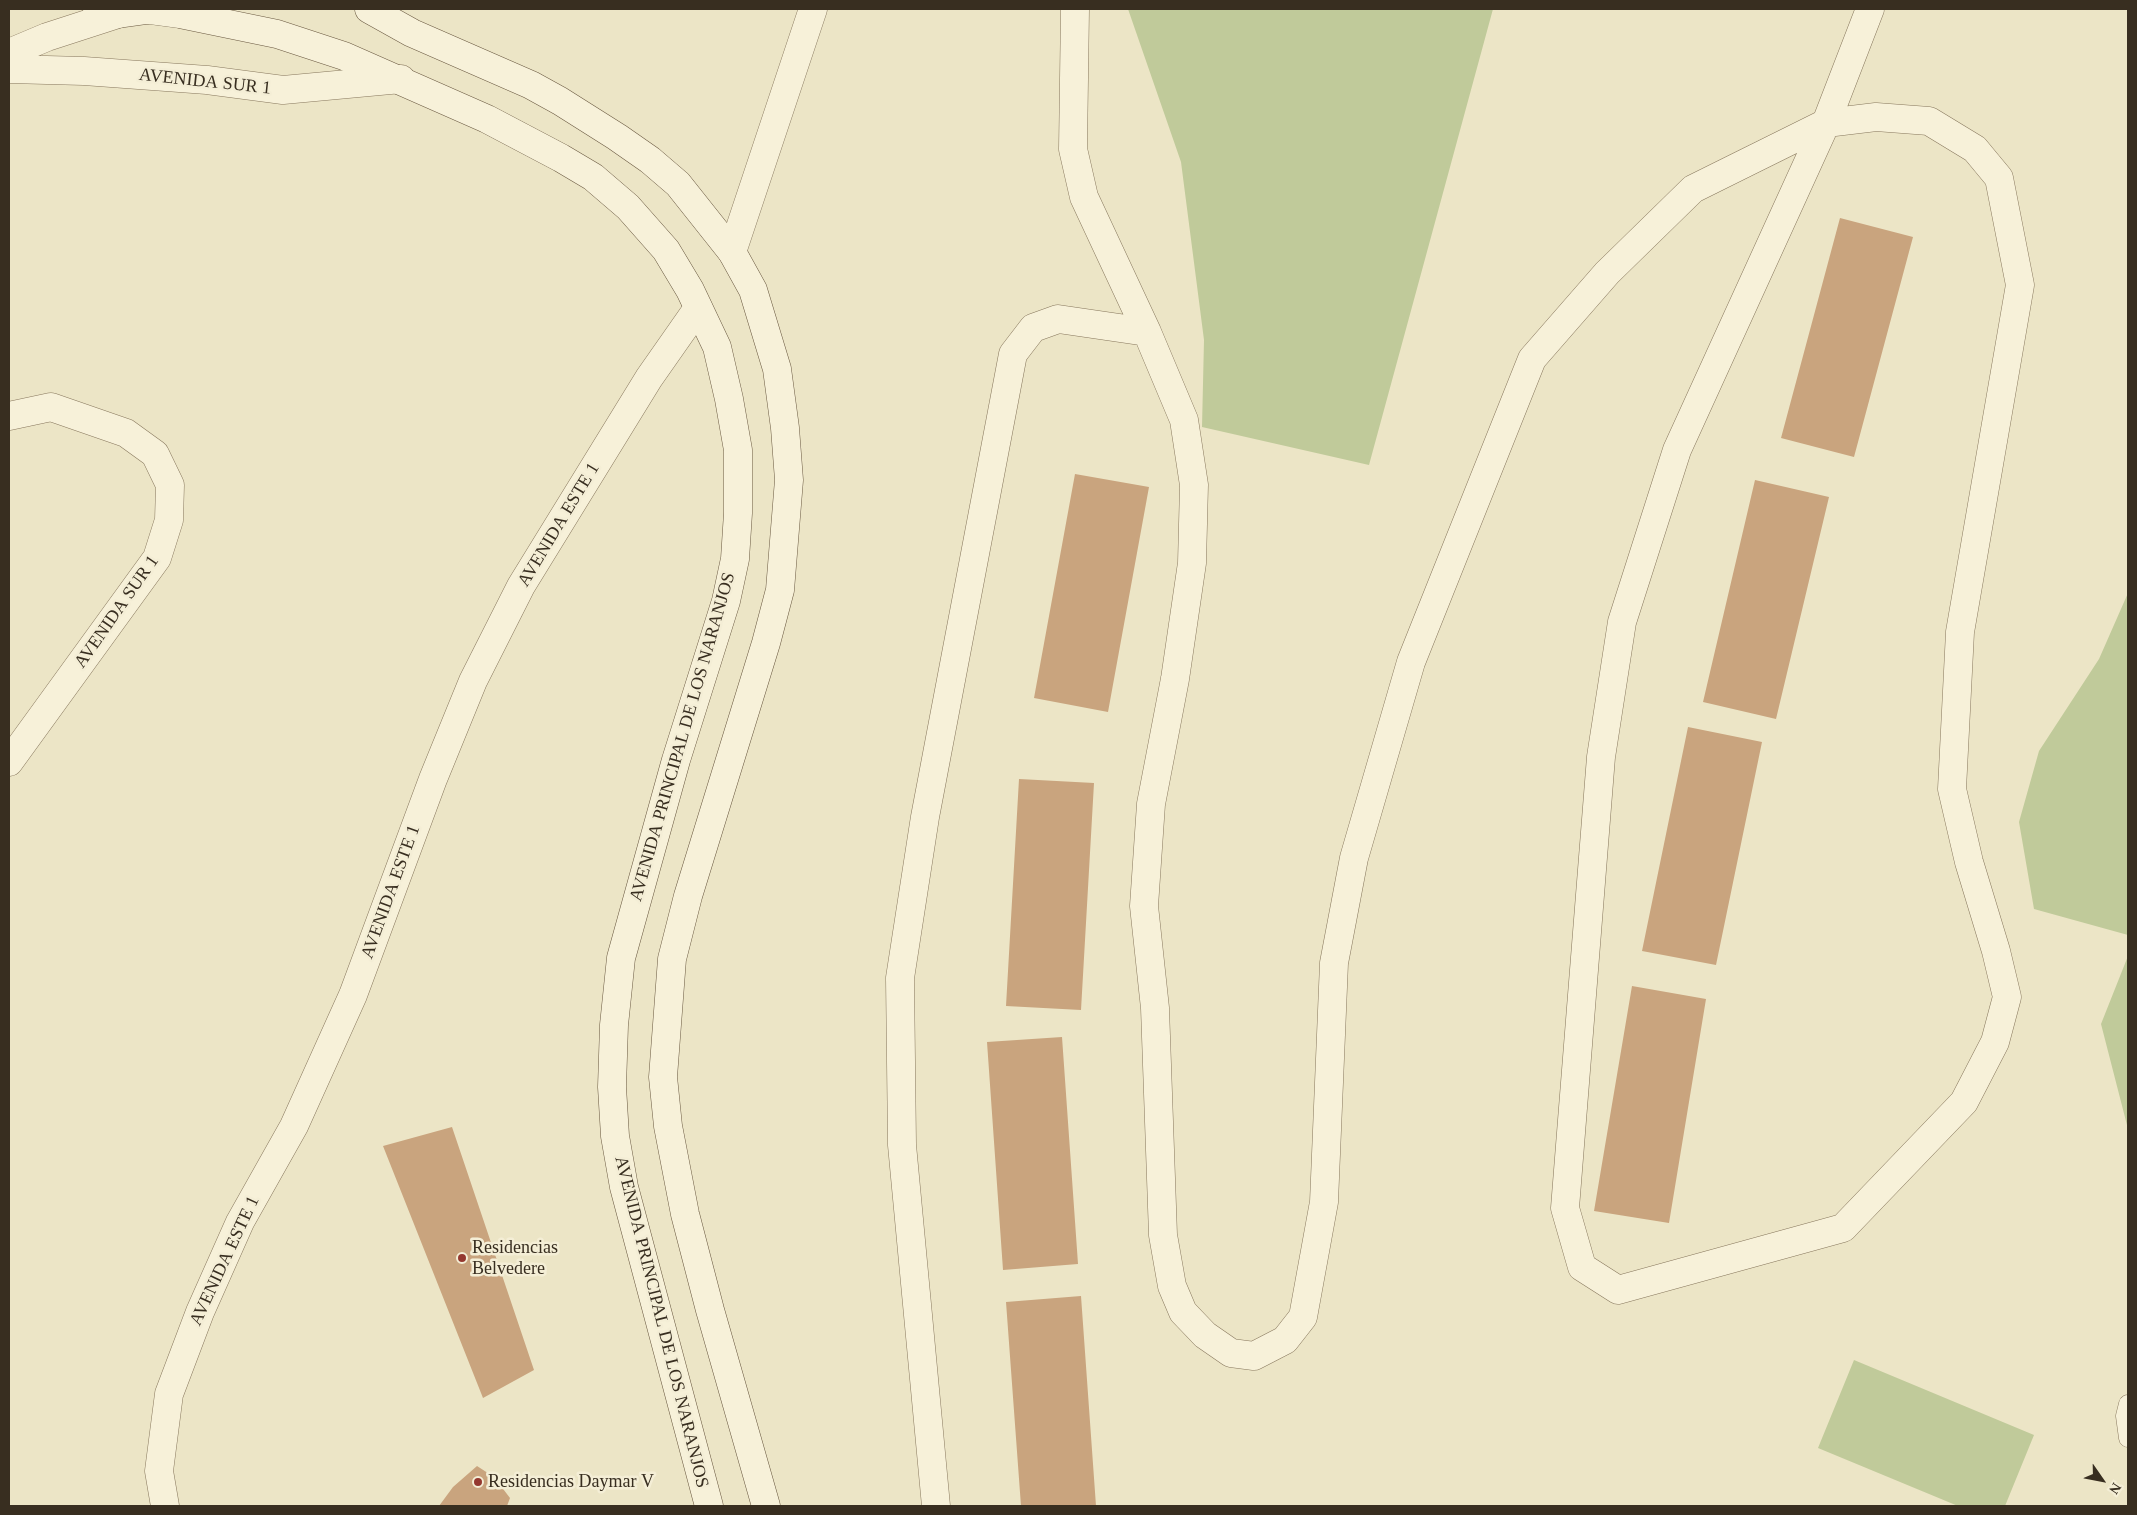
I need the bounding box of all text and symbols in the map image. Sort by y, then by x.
street label: AVENIDA SUR 1 [138,64,272,100]
street label: AVENIDA ESTE 1 [514,459,604,591]
street label: AVENIDA SUR 1 [70,551,164,673]
street label: AVENIDA PRINCIPAL DE LOS NARANJOS [626,570,740,904]
street label: AVENIDA ESTE 1 [357,822,425,962]
street label: AVENIDA PRINCIPAL DE LOS NARANJOS [609,1154,713,1490]
street label: AVENIDA ESTE 1 [185,1193,265,1329]
place label: Residencias Belvedere [472,1237,558,1280]
marker: Residencias Belvedere [456,1252,468,1264]
north arrow [2077,1455,2127,1505]
place label: Residencias Daymar V [488,1471,654,1493]
marker: Residencias Daymar V [472,1476,484,1488]
text: N [2106,1480,2124,1497]

